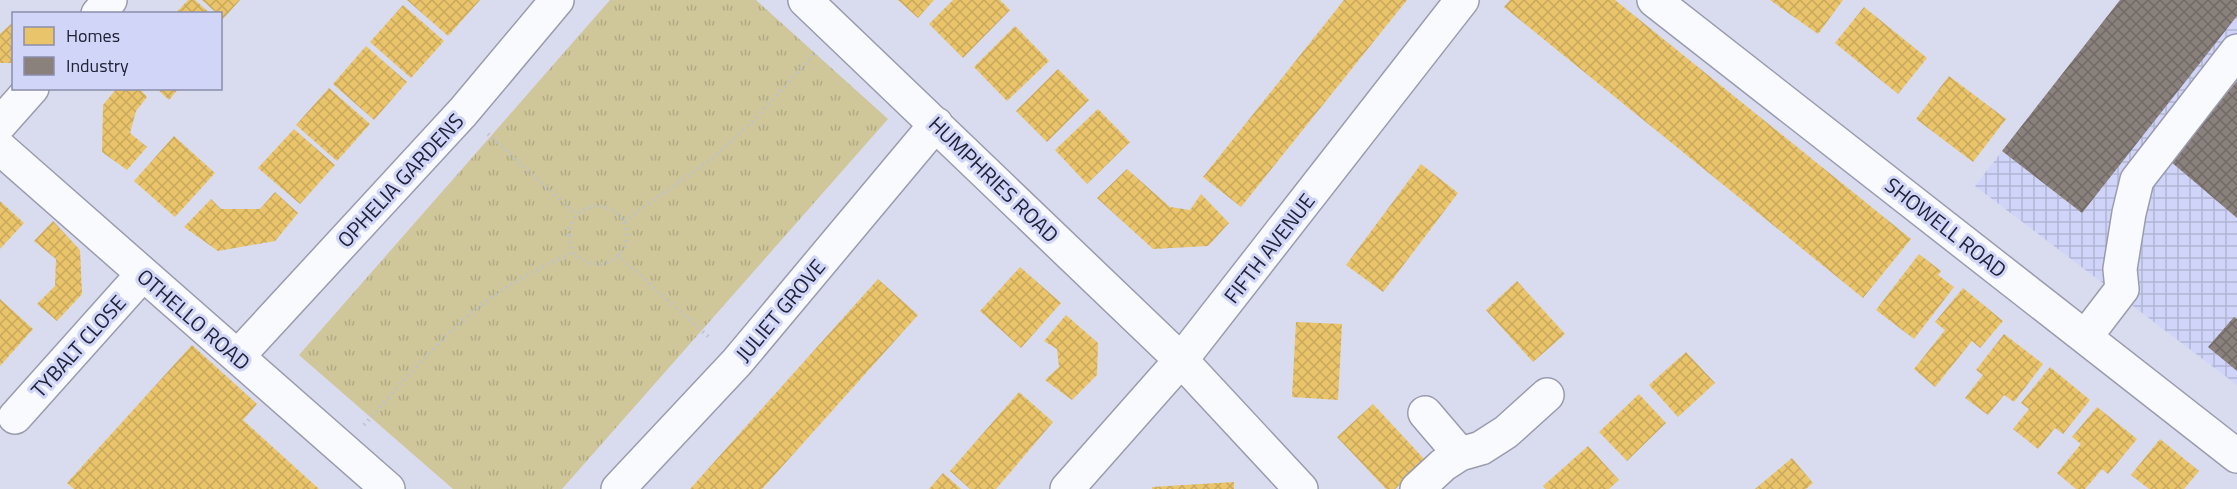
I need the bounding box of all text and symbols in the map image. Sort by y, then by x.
legend [12,12,222,90]
text: Homes [66,22,120,49]
text: Industry [66,52,129,79]
street label: OPHELIA GARDENS [329,106,471,254]
street label: HUMPHRIES ROAD [922,108,1066,250]
street label: SHOWELL ROAD [1878,169,2014,285]
street label: FIFTH AVENUE [1216,186,1322,310]
street label: JULIET GROVE [727,252,833,368]
street label: OTHELLO ROAD [130,261,258,377]
street label: TYBALT CLOSE [23,287,133,405]

